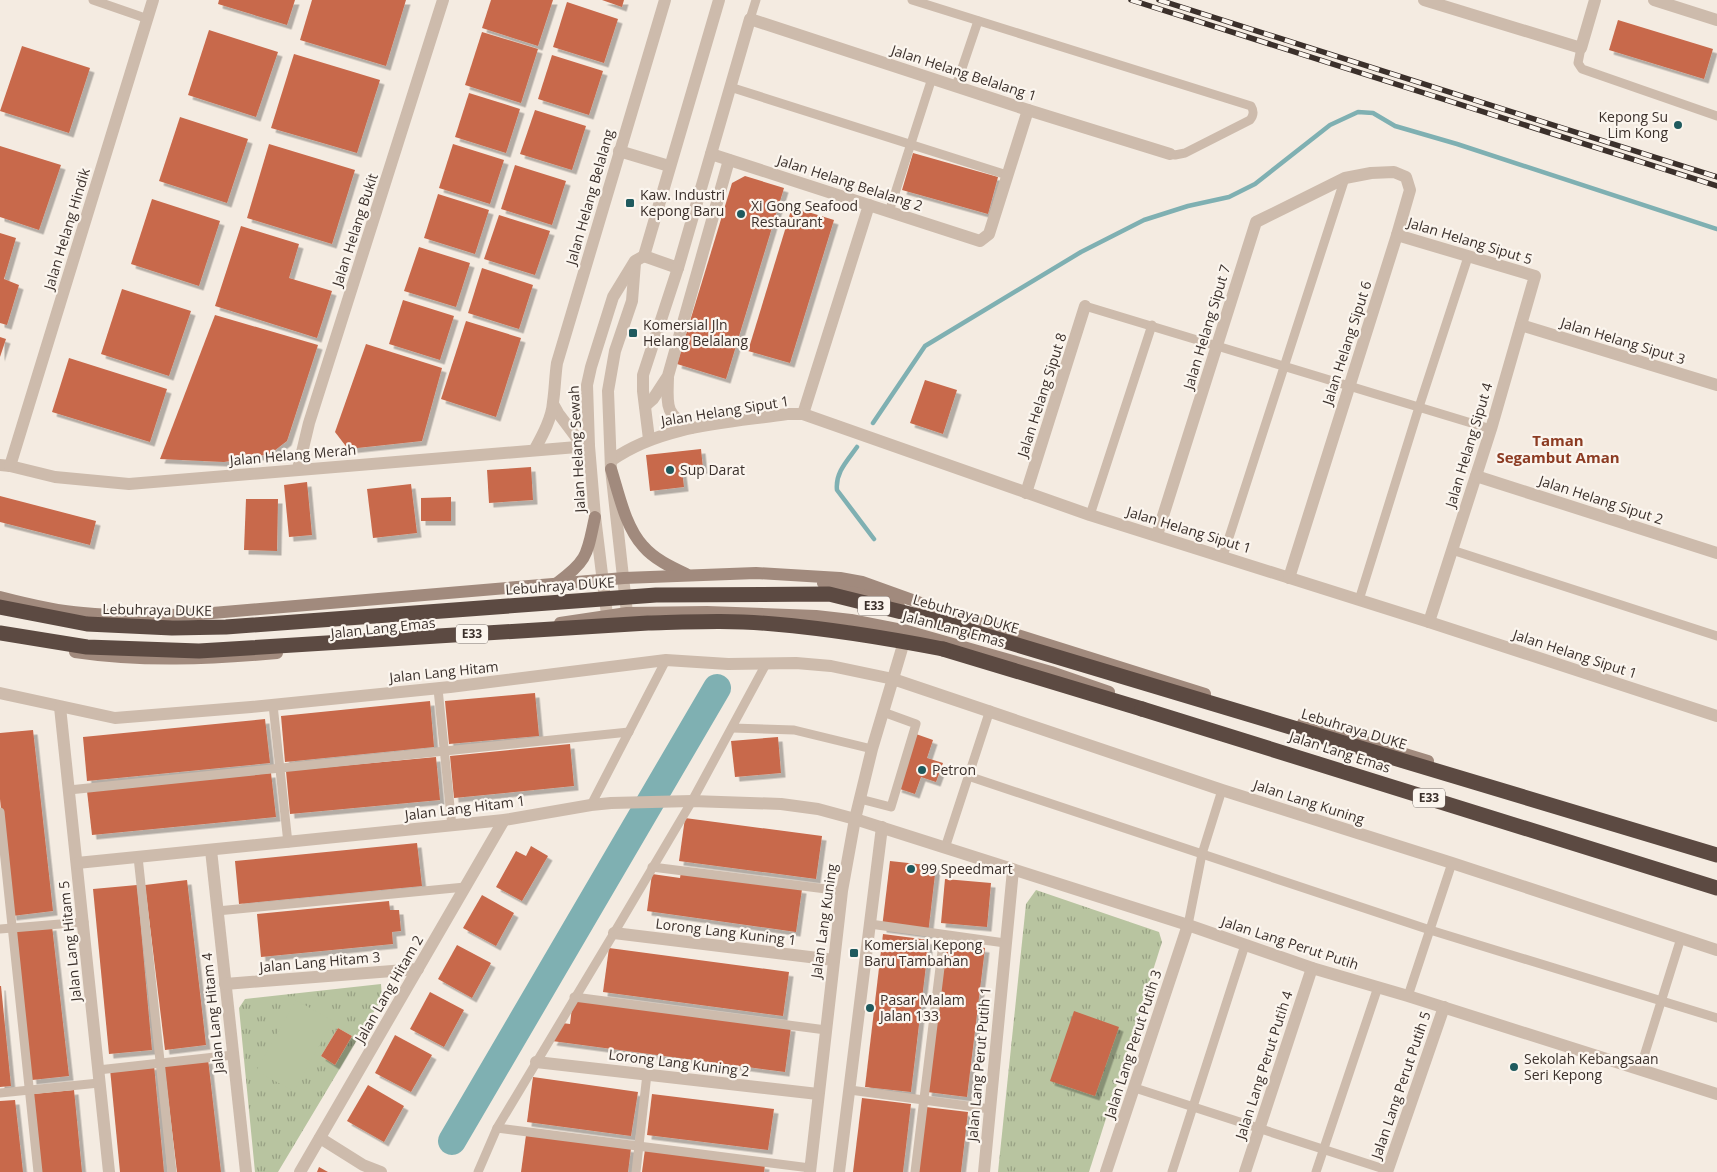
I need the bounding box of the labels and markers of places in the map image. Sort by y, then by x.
place label: Kepong Su Lim Kong [1598,107,1668,142]
marker: Kepong Su Lim Kong [1672,119,1684,131]
place label: Kaw. Industri Kepong Baru [640,185,725,220]
place label: Xi Gong Seafood Restaurant [751,196,858,231]
marker: Kaw. Industri Kepong Baru [624,197,636,209]
marker: Xi Gong Seafood Restaurant [735,208,747,220]
place label: Komersial Jln Helang Belalang [643,315,748,350]
marker: Komersial Jln Helang Belalang [627,327,639,339]
place label: Sup Darat [680,460,745,479]
marker: Sup Darat [664,464,676,476]
place label: Petron [932,760,976,779]
marker: Petron [916,764,928,776]
place label: 99 Speedmart [921,859,1013,878]
marker: 99 Speedmart [905,863,917,875]
place label: Komersial Kepong Baru Tambahan [864,935,983,970]
marker: Komersial Kepong Baru Tambahan [848,947,860,959]
place label: Pasar Malam Jalan 133 [878,990,965,1025]
marker: Pasar Malam Jalan 133 [864,1002,876,1014]
place label: Sekolah Kebangsaan Seri Kepong [1524,1049,1659,1084]
marker: Sekolah Kebangsaan Seri Kepong [1508,1061,1520,1073]

